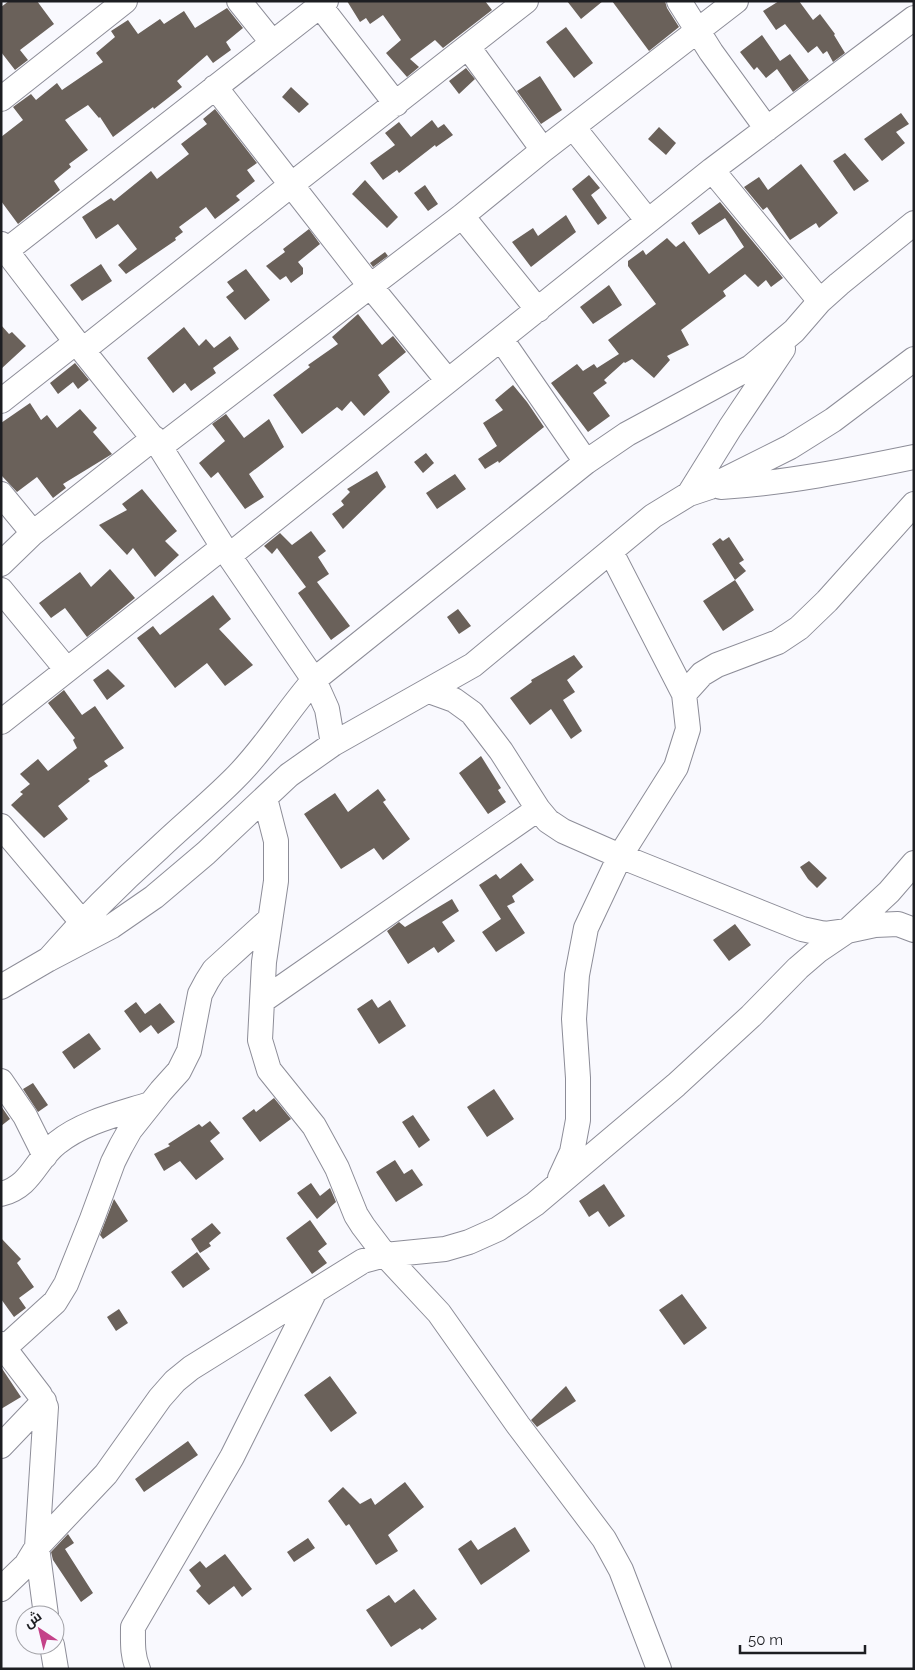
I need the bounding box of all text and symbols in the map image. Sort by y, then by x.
north arrow [15,1605,65,1655]
text: ش [21,1608,45,1632]
scale bar [740,1622,865,1654]
text: 50 m [748,1631,783,1649]

